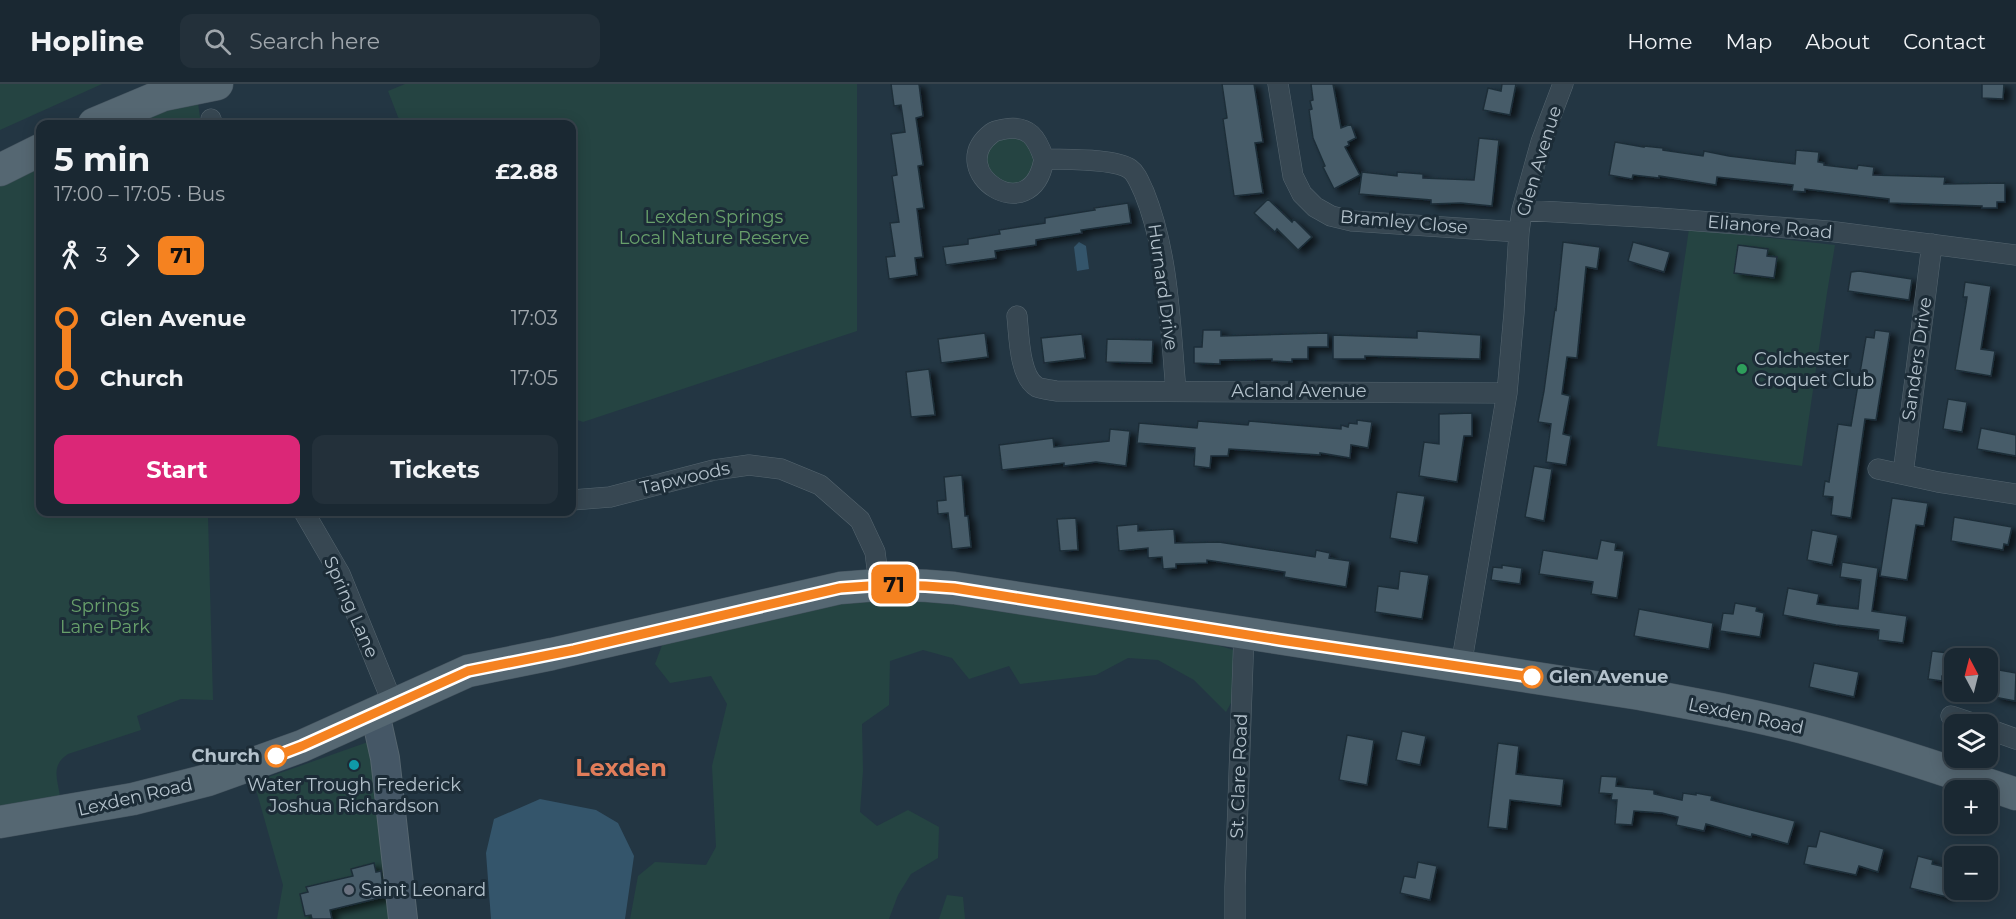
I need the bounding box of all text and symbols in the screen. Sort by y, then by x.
search box [180,14,600,68]
text: Hopline [30,24,144,58]
icon: search [201,25,234,58]
text: Search here [249,28,380,55]
text: Home [1627,29,1692,54]
text: Map [1725,29,1772,54]
text: About [1805,29,1870,54]
text: Contact [1903,29,1986,54]
street label: Glen Avenue [1512,103,1566,219]
text: 5 min [54,139,150,179]
text: £2.88 [495,158,558,185]
text: 17:00 – 17:05 · Bus [54,182,225,206]
street label: Bramley Close [1339,205,1469,239]
park label: Lexden Springs Local Nature Reserve [619,206,809,249]
street label: Elianore Road [1707,211,1833,243]
street label: Hurnard Drive [1143,222,1183,352]
icon: walk [54,239,87,272]
icon: forward [116,239,149,272]
text: 3 [96,243,107,267]
text: 71 [170,243,192,268]
street label: Sanders Drive [1897,296,1937,422]
text: Glen Avenue [100,305,246,332]
text: 17:03 [511,306,558,330]
place label: Colchester Croquet Club [1754,348,1874,391]
marker: Colchester Croquet Club [1735,362,1749,376]
text: Church [100,365,184,392]
text: 17:05 [511,366,558,390]
street label: Acland Avenue [1231,380,1367,402]
button: Start [54,435,300,504]
button: Tickets [312,435,558,504]
street label: Tapwoods [638,457,732,499]
street label: Spring Lane [319,553,383,661]
line badge: 71 [867,564,921,604]
text: 71 [883,572,905,597]
park label: Springs Lane Park [60,595,150,638]
north arrow [1944,648,1998,702]
map controls [1944,648,1998,900]
marker: Glen Avenue [1521,666,1543,688]
place label: Glen Avenue [1549,666,1668,688]
street label: Lexden Road [1686,693,1806,739]
street label: St. Clare Road [1226,713,1252,839]
button: layers [1944,714,1998,768]
place label: Church [192,745,260,767]
marker: Church [265,745,287,767]
district label: Lexden [575,753,667,782]
marker: Water Trough Frederick Joshua Richardson [347,758,361,772]
street label: Lexden Road [75,773,195,821]
place label: Water Trough Frederick Joshua Richardson [247,774,461,817]
button: + [1944,780,1998,834]
button: − [1944,846,1998,900]
place label: Saint Leonard [361,879,486,901]
marker: Saint Leonard [342,883,356,897]

